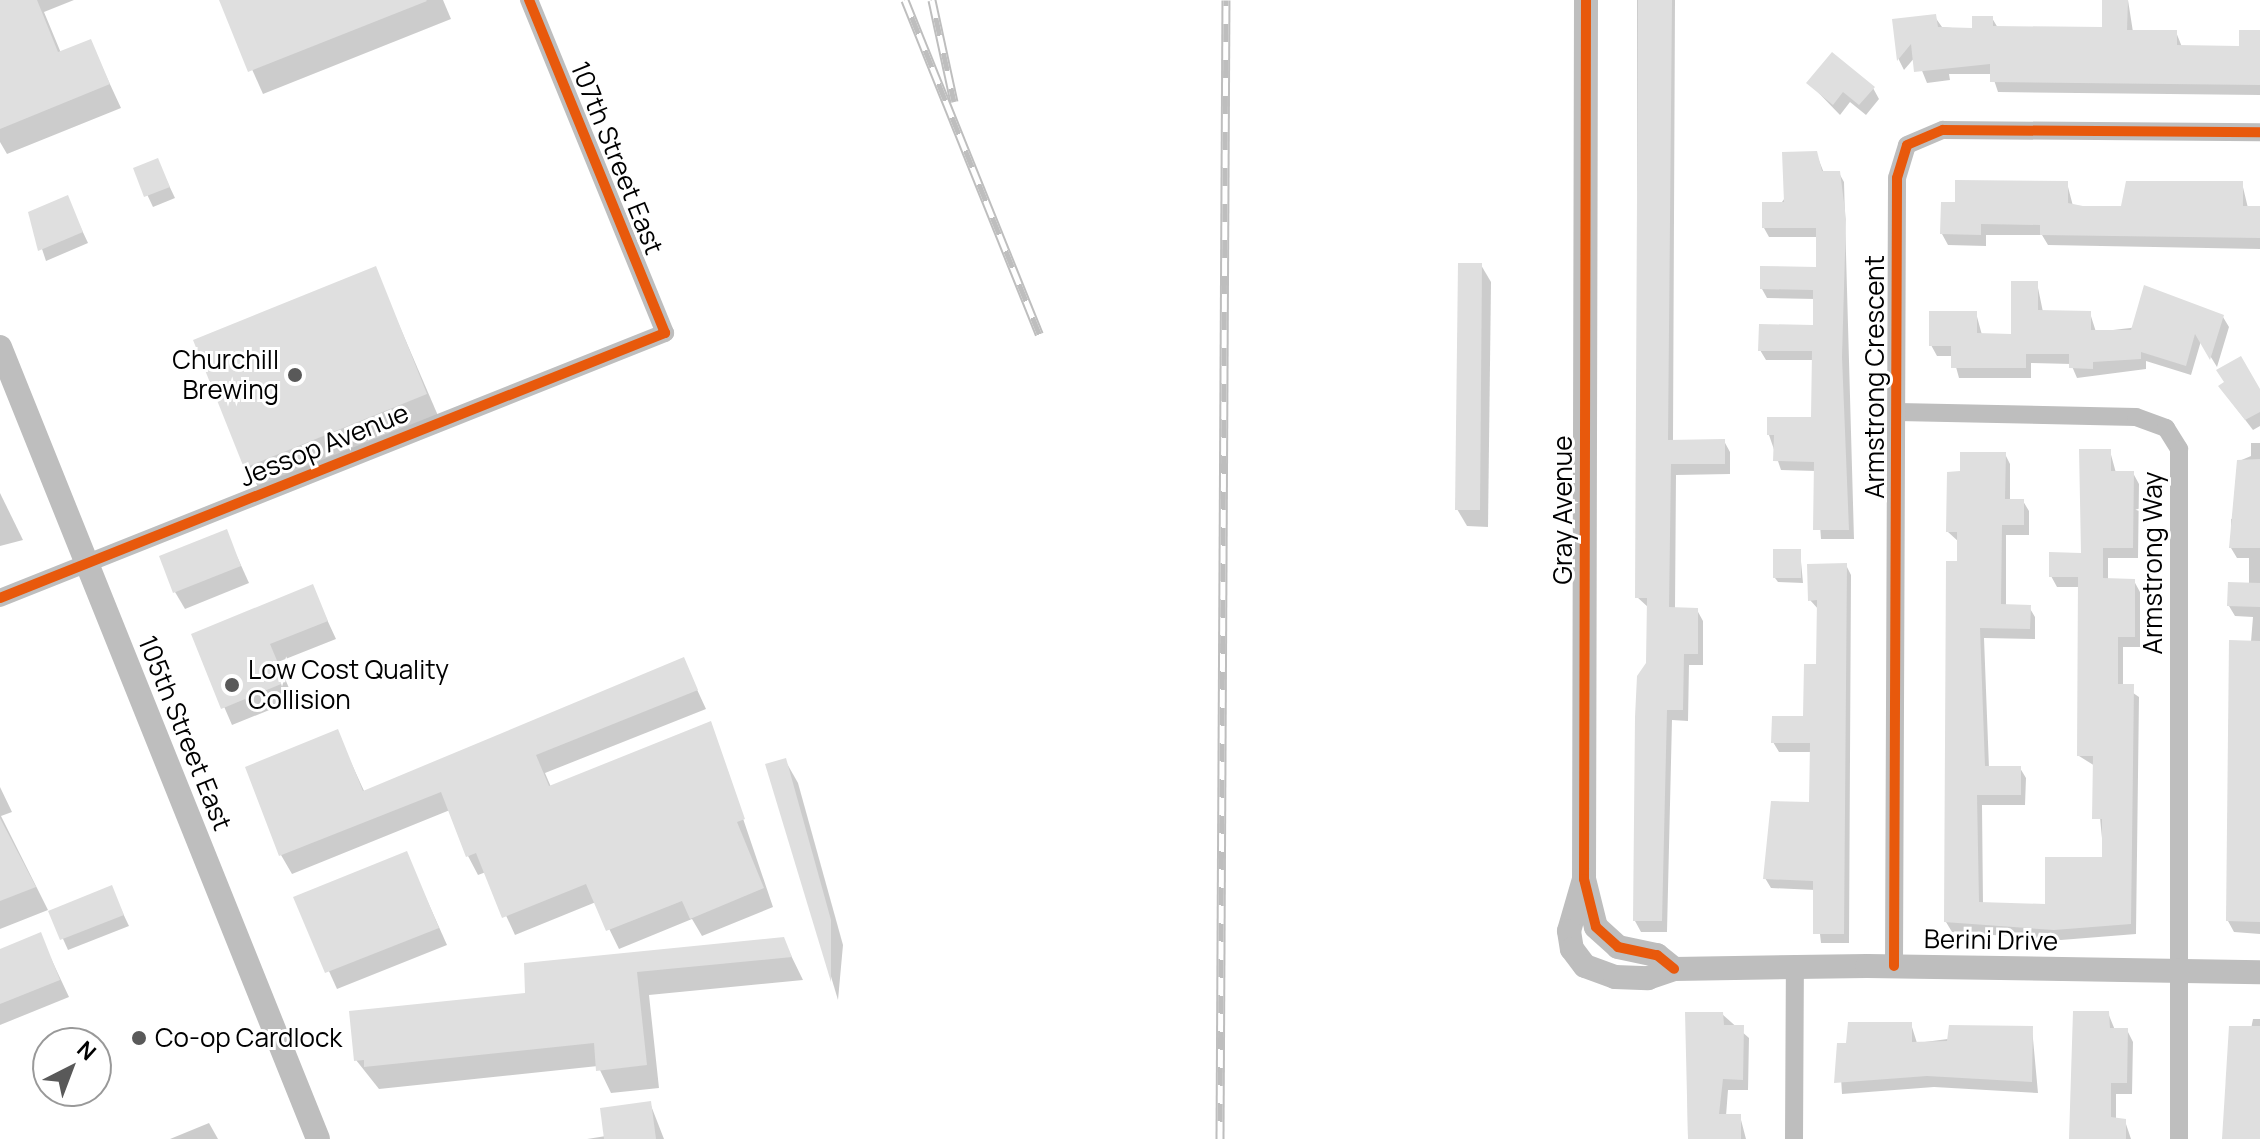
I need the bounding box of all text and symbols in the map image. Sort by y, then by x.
street label: 107th Street East [564,57,670,259]
street label: Armstrong Crescent [1859,255,1891,499]
place label: Churchill Brewing [172,344,279,406]
marker: Churchill Brewing [286,366,304,384]
street label: Jessop Avenue [235,397,413,493]
street label: Gray Avenue [1547,436,1579,584]
street label: Armstrong Way [2137,471,2169,655]
street label: 105th Street East [132,631,238,835]
place label: Low Cost Quality Collision [248,654,449,716]
marker: Low Cost Quality Collision [223,676,241,694]
street label: Berini Drive [1924,923,2058,957]
place label: Co-op Cardlock [155,1022,342,1054]
north arrow [32,1027,112,1107]
marker: Co-op Cardlock [130,1029,148,1047]
text: N [71,1034,103,1067]

